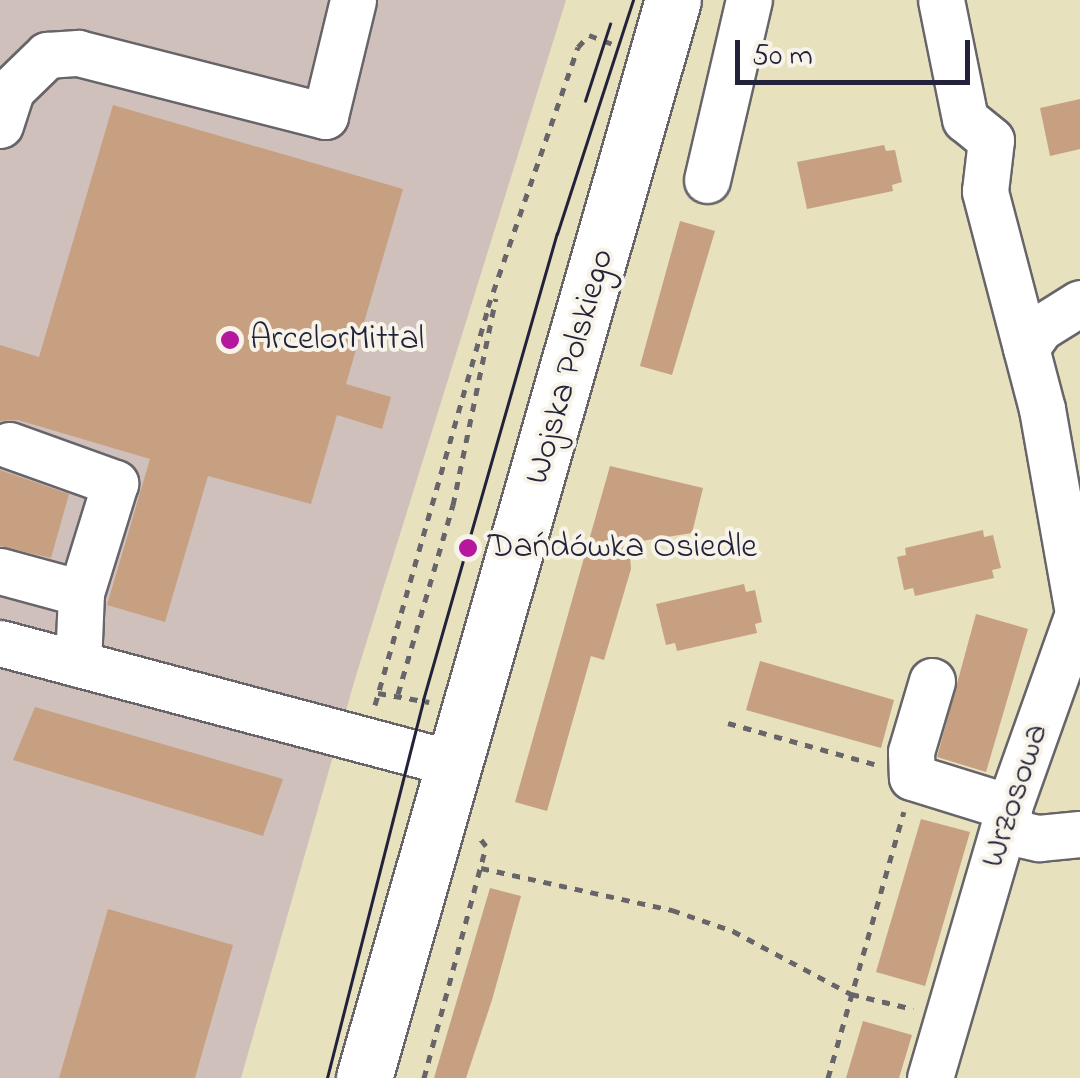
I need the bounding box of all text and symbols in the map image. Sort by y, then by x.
scale bar [740,20,975,82]
text: 50 m [752,35,813,79]
street label: Wojska Polskiego [517,245,625,489]
place label: ArcelorMittal [250,319,424,361]
marker: ArcelorMittal [219,329,241,351]
place label: Dańdówka Osiedle [488,527,757,569]
marker: Dańdówka Osiedle [457,537,479,559]
street label: Wrzosowa [973,719,1059,873]

